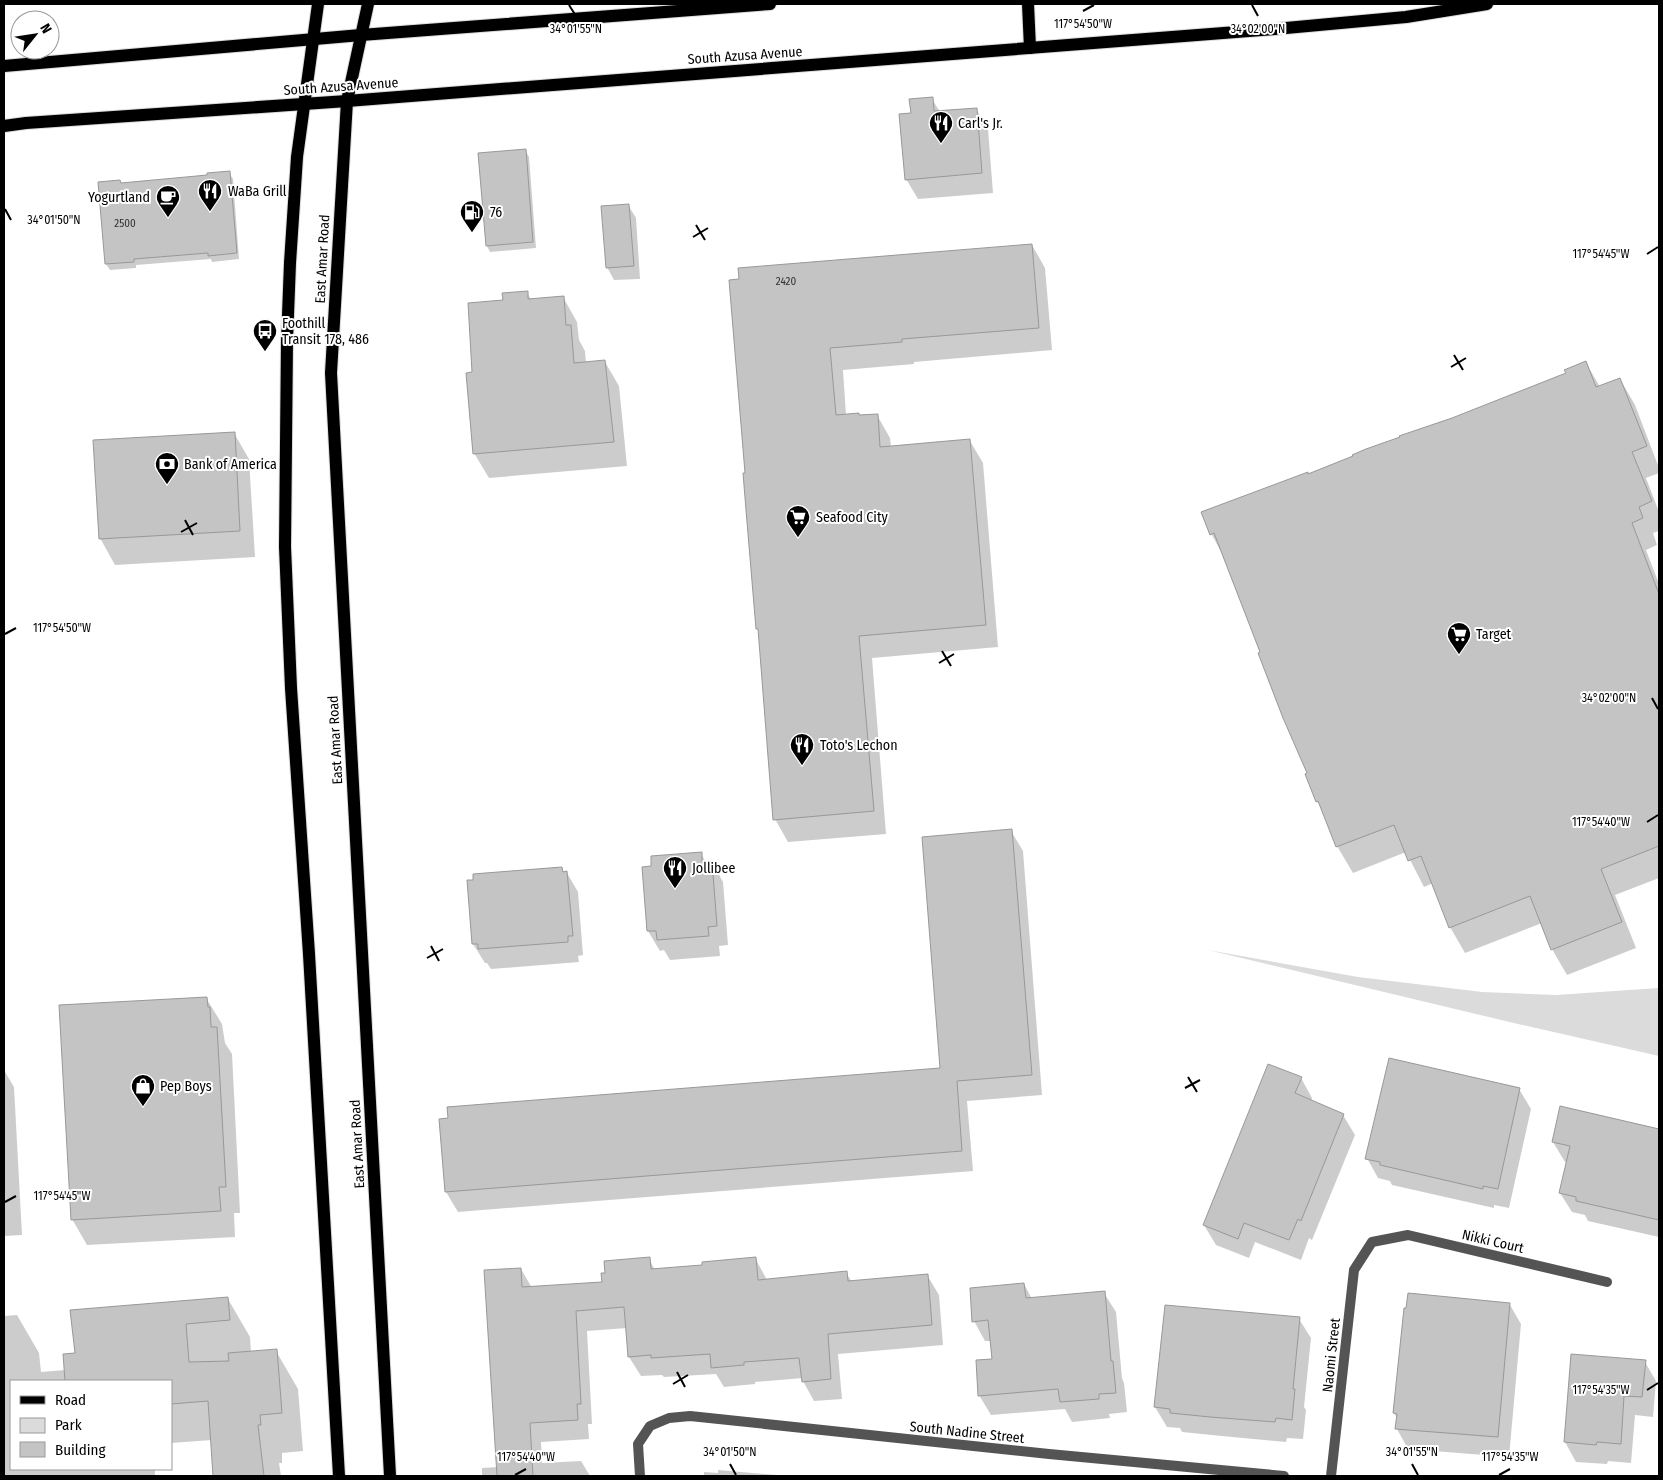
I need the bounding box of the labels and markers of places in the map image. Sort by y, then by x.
restaurant icon: Carl's Jr. [928,110,954,144]
place label: Carl's Jr. [958,115,1003,132]
restaurant icon: WaBa Grill [197,178,223,212]
place label: WaBa Grill [228,183,287,200]
cafe icon: Yogurtland [155,184,181,218]
place label: Yogurtland [88,189,150,206]
fuel station icon: 76 [459,199,485,233]
place label: 76 [490,204,502,221]
place label: Foothill Transit 178, 486 [282,315,369,348]
bus stop icon: Foothill Transit 178, 486 [252,318,278,352]
bank icon: Bank of America [154,451,180,485]
place label: Bank of America [184,456,277,473]
supermarket icon: Seafood City [785,504,811,538]
place label: Seafood City [816,509,888,526]
supermarket icon: Target [1446,621,1472,655]
place label: Target [1476,626,1512,643]
restaurant icon: Toto's Lechon [789,732,815,766]
place label: Toto's Lechon [820,737,898,754]
restaurant icon: Jollibee [662,855,688,889]
place label: Jollibee [692,860,735,877]
shop icon: Pep Boys [130,1073,156,1107]
place label: Pep Boys [160,1078,212,1095]

